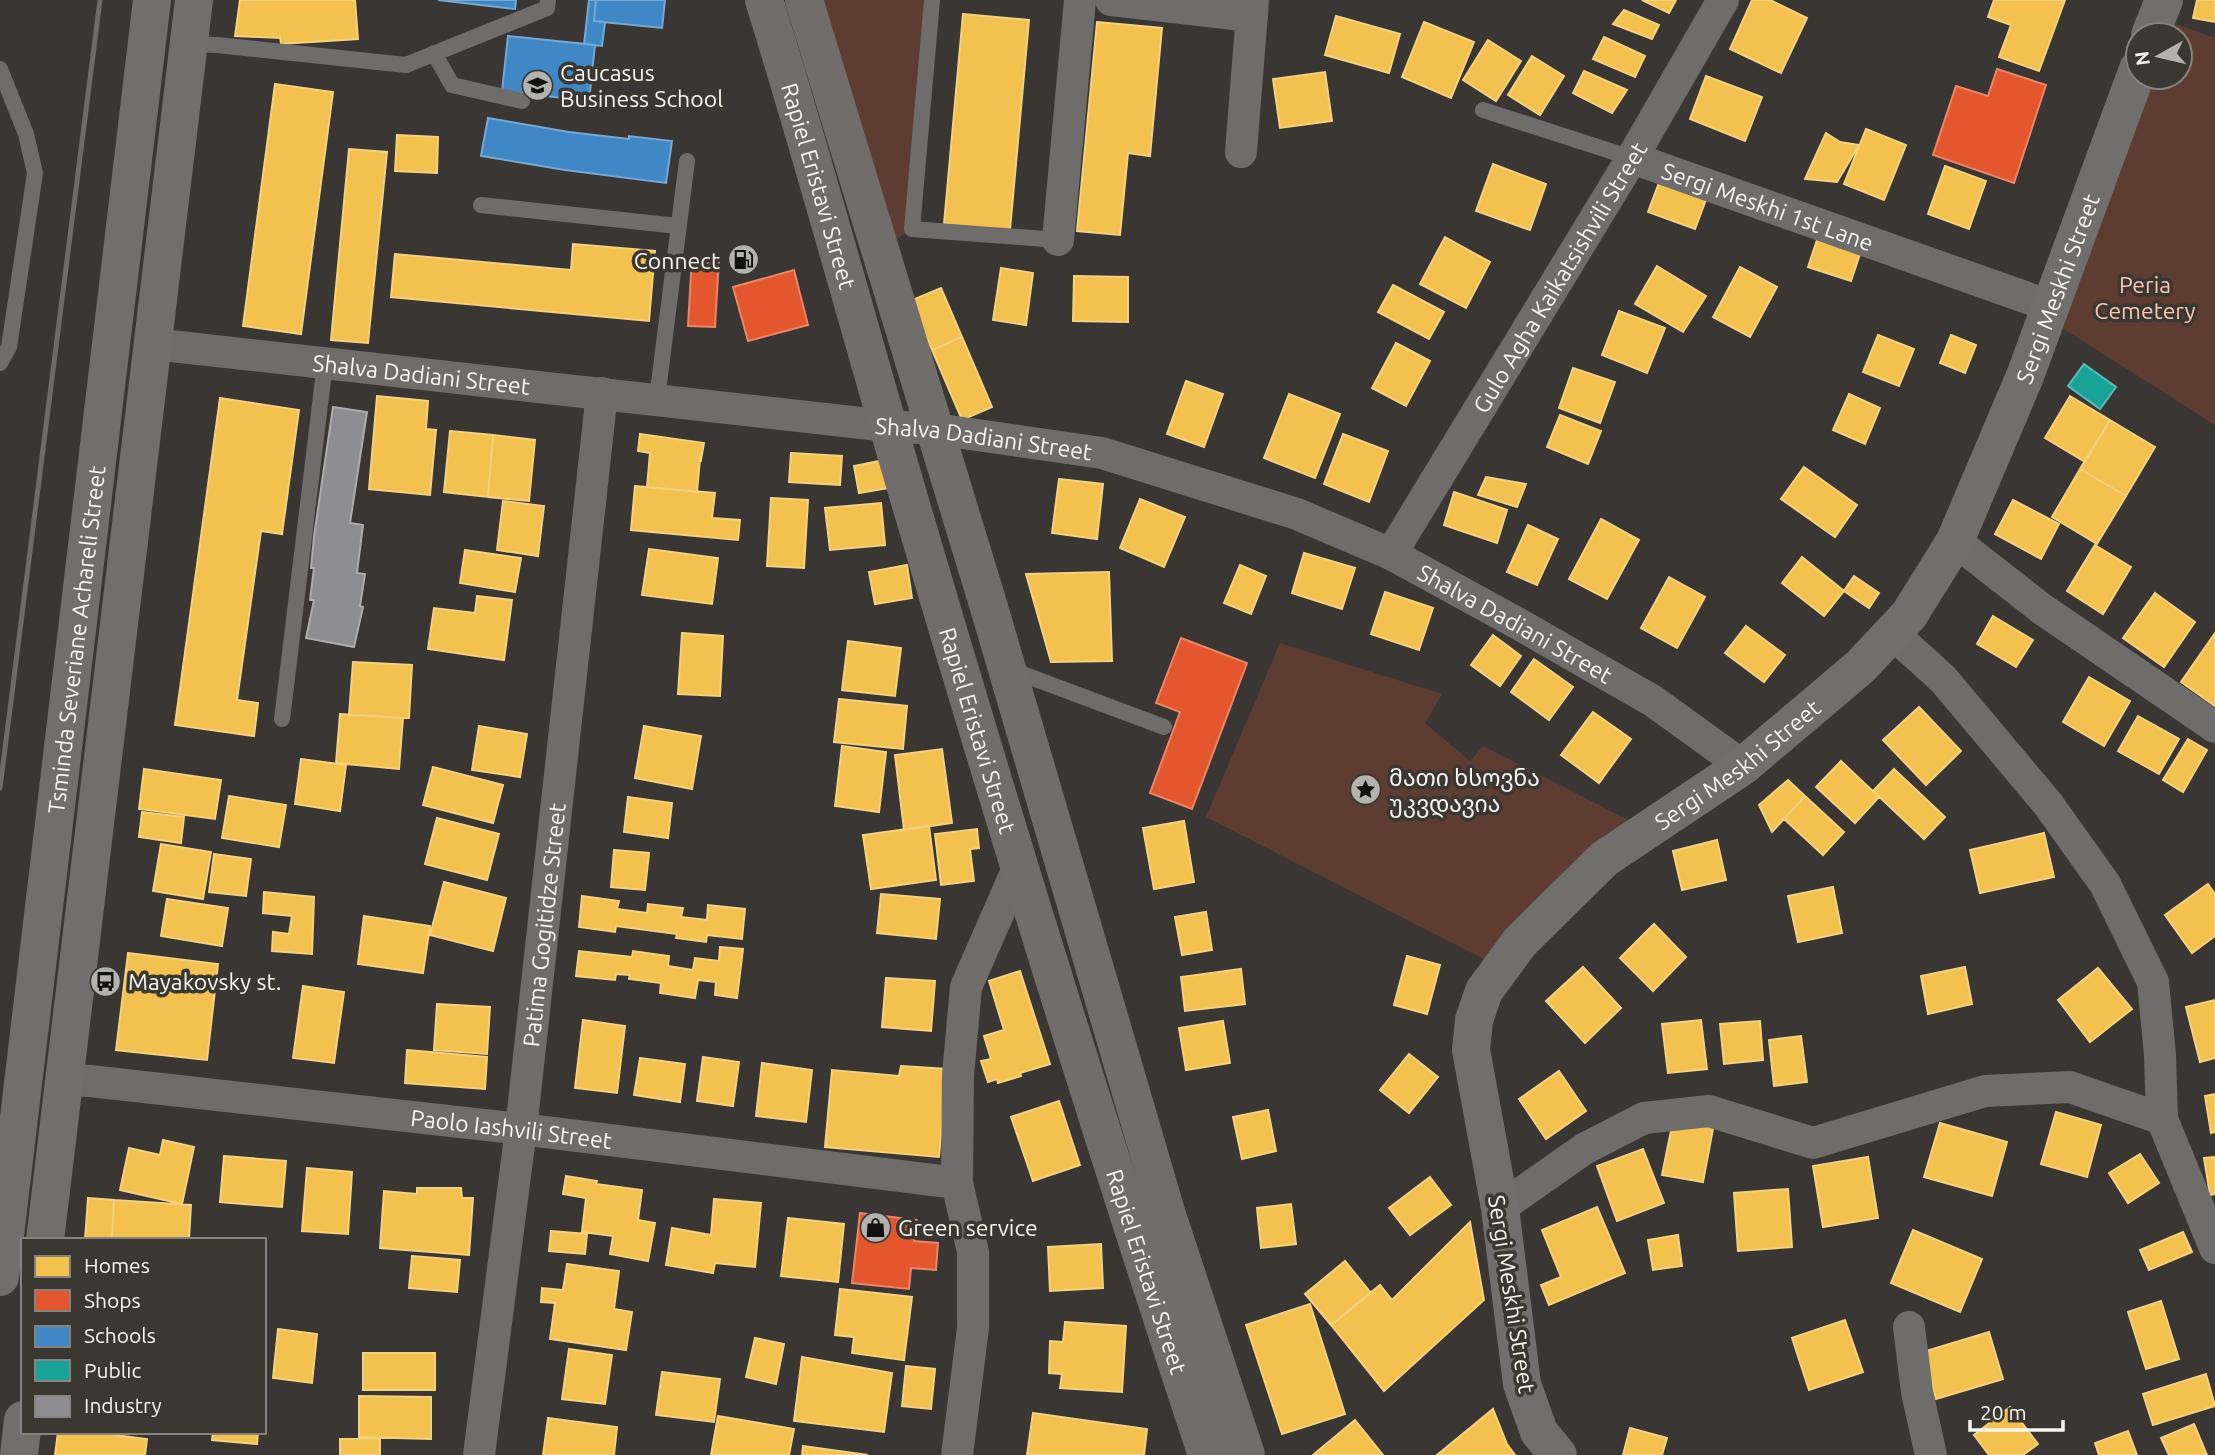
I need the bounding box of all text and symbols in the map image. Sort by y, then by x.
north arrow [2124,21,2194,91]
text: N [2130,50,2154,67]
place label: Caucasus Business School [560,60,723,111]
school or university icon: Caucasus Business School [520,68,554,102]
street label: Rapiel Eristavi Street [777,80,861,292]
street label: Gulo Agha Kaikatsishvili Street [1468,137,1651,417]
street label: Sergi Meskhi 1st Lane [1659,157,1877,255]
street label: Sergi Meskhi Street [2011,190,2103,387]
fuel station icon: Connect [726,243,760,277]
place label: Connect [634,248,720,273]
park label: Peria Cemetery [2094,272,2196,323]
street label: Shalva Dadiani Street [311,349,531,398]
street label: Shalva Dadiani Street [874,412,1094,464]
street label: Tsminda Severiane Achareli Street [43,464,109,815]
street label: Shalva Dadiani Street [1414,559,1617,687]
street label: Rapiel Eristavi Street [935,624,1021,836]
street label: Sergi Meskhi Street [1650,694,1825,834]
place label: მათი ხსოვნა უკვდავია [1389,765,1540,818]
place icon: მათი ხსოვნა უკვდავია [1349,773,1383,807]
street label: Patima Gogitidze Street [518,802,569,1048]
bus stop icon: Mayakovsky st. [88,964,122,998]
place label: Mayakovsky st. [128,969,281,994]
street label: Paolo Iashvili Street [409,1104,613,1153]
street label: Rapiel Eristavi Street [1102,1166,1192,1377]
street label: Sergi Meskhi Street [1484,1193,1540,1395]
shop icon: Green service [858,1210,892,1244]
place label: Green service [898,1215,1038,1240]
legend [21,1238,266,1434]
text: Homes [84,1253,150,1277]
text: Shops [84,1288,141,1312]
text: Schools [84,1323,156,1347]
text: Public [84,1358,141,1382]
scale bar [1970,1388,2063,1432]
text: Industry [84,1393,162,1417]
text: 20 m [1980,1400,2027,1424]

